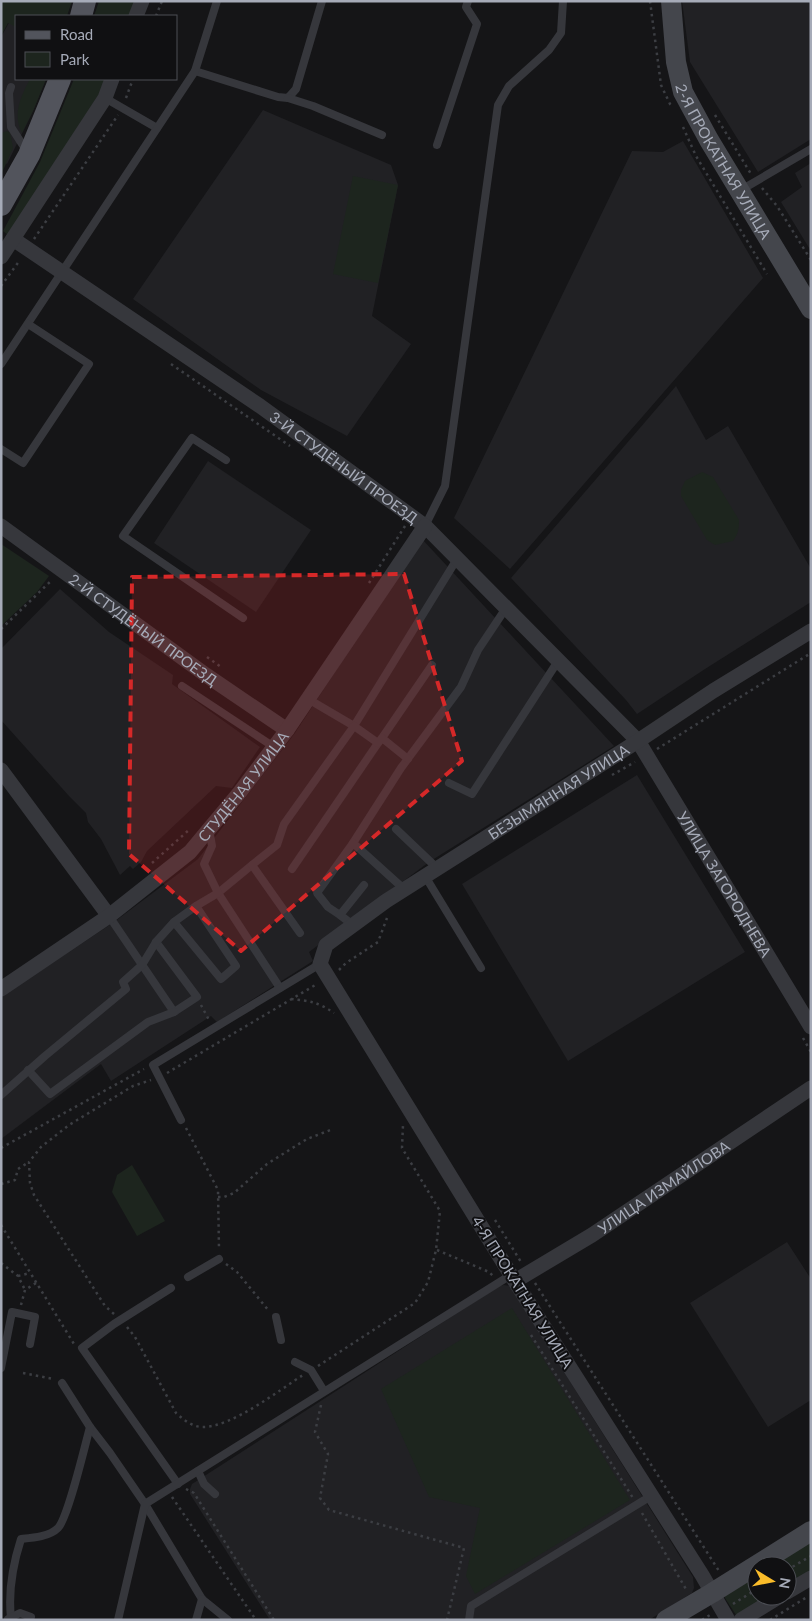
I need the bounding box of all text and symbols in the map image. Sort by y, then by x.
legend [15,15,178,80]
text: Road [60,25,93,43]
text: Park [60,50,90,68]
street label: 2-Я ПРОКАТНАЯ УЛИЦА [672,82,776,243]
street label: 3-Й СТУДЁНЫЙ ПРОЕЗД [266,407,422,527]
street label: 2-Й СТУДЁНЫЙ ПРОЕЗД [66,570,221,689]
street label: СТУДЁНАЯ УЛИЦА [194,727,293,845]
street label: БЕЗЫМЯННАЯ УЛИЦА [484,740,633,843]
street label: УЛИЦА ЗАГОРОДНЕВА [674,808,776,961]
street label: УЛИЦА ИЗМАЙЛОВА [594,1136,734,1237]
street label: 4-Я ПРОКАТНАЯ УЛИЦА [469,1213,578,1372]
north arrow [747,1556,797,1606]
text: N [776,1577,795,1590]

